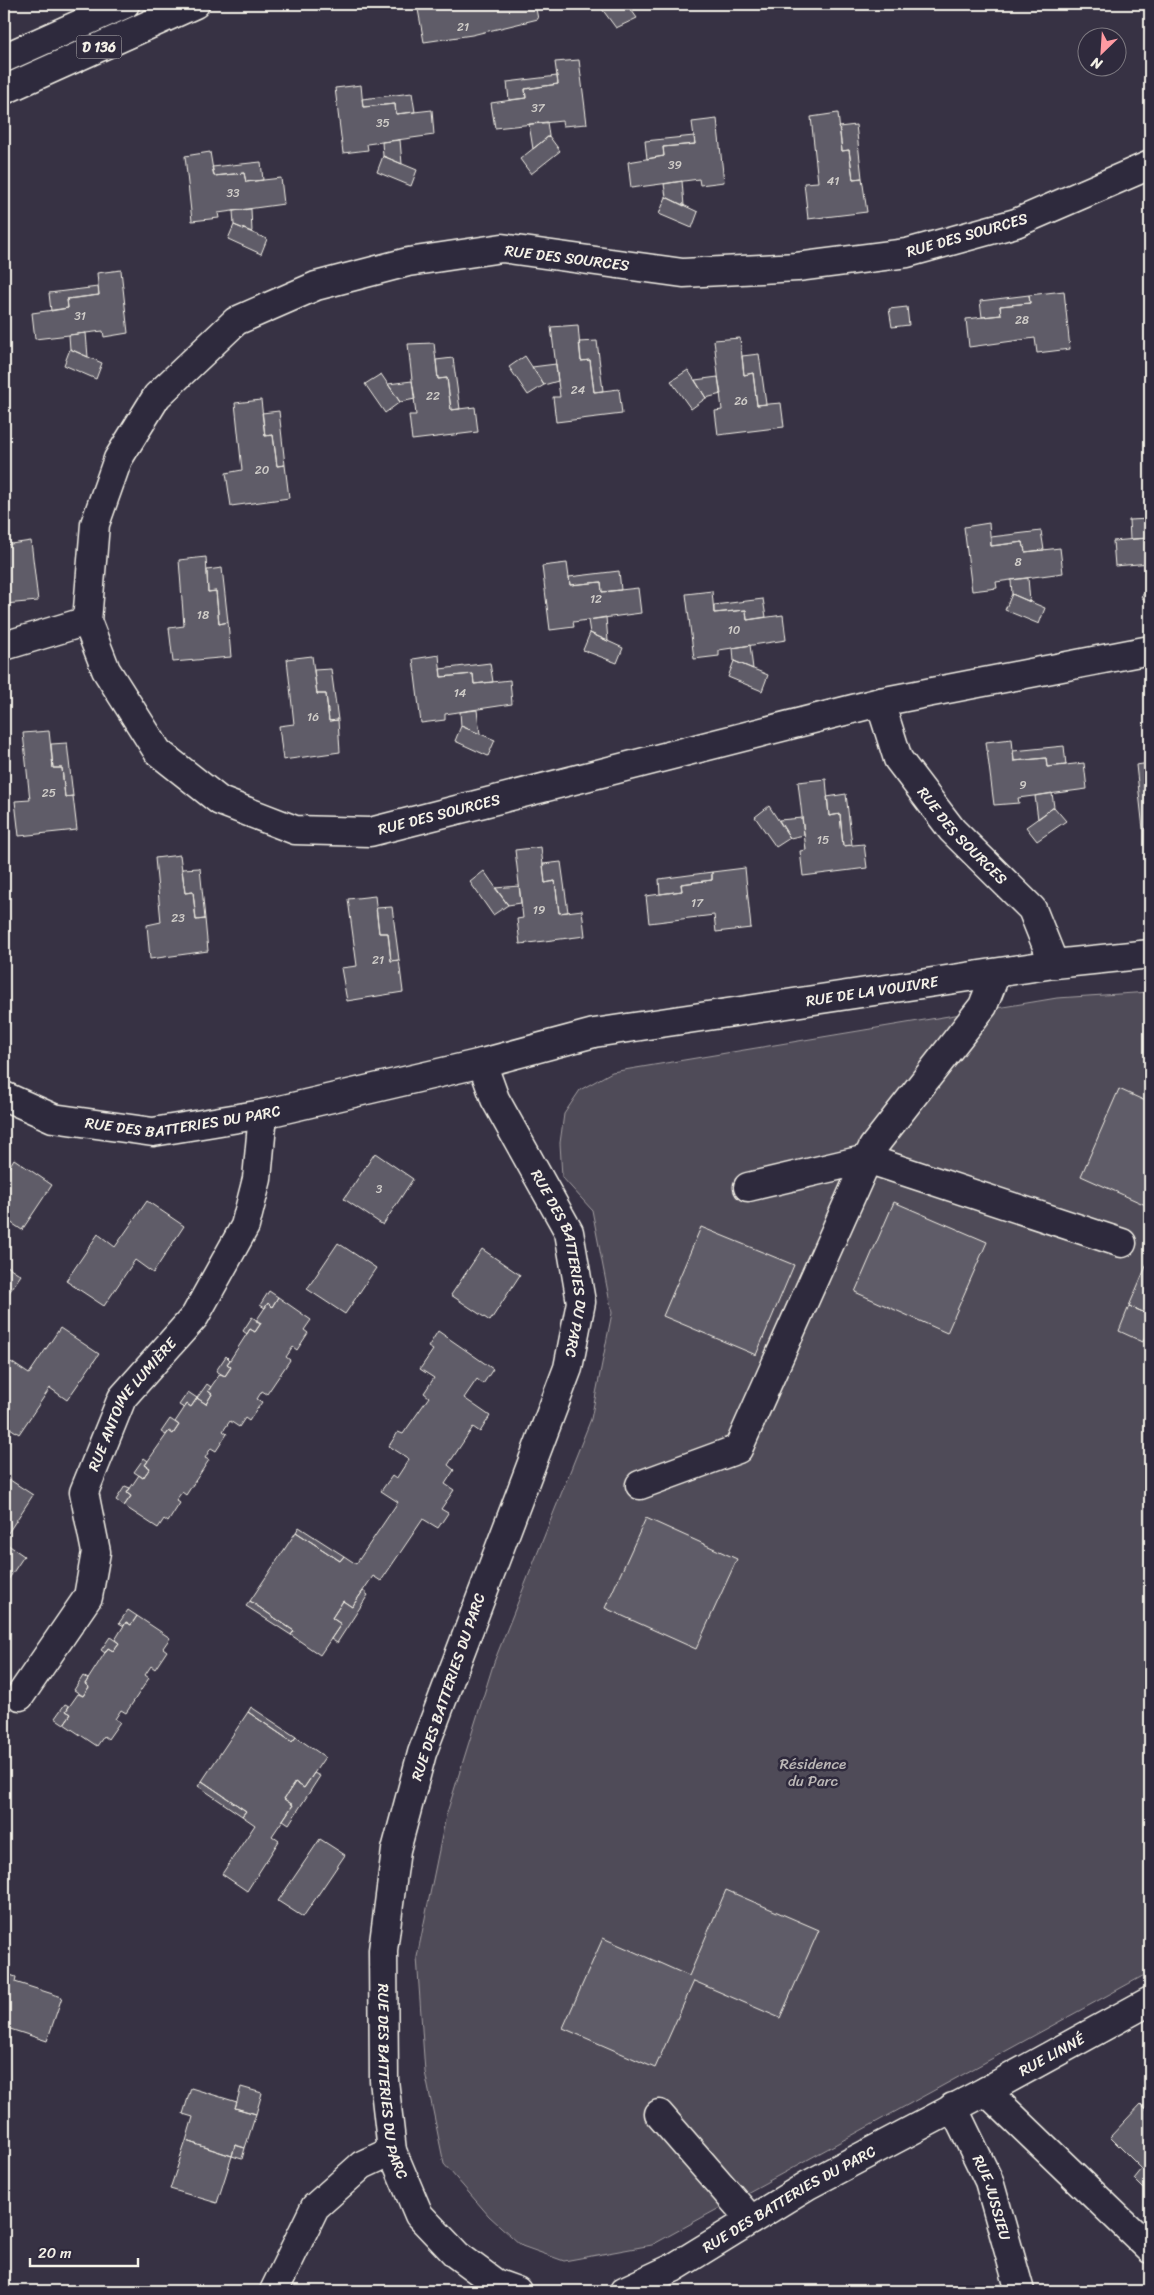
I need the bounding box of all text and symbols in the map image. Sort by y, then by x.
house number: 21 [457,16,469,38]
north arrow [1076,28,1126,78]
road number: D 136 [76,36,122,58]
text: N [1087,50,1107,77]
house number: 37 [531,97,546,119]
house number: 35 [376,112,390,134]
house number: 39 [668,154,682,176]
house number: 41 [827,170,839,192]
house number: 33 [226,182,240,204]
street label: RUE DES SOURCES [903,205,1031,265]
street label: RUE DES SOURCES [503,237,631,279]
house number: 31 [74,305,86,327]
house number: 28 [1015,309,1029,331]
house number: 24 [571,379,586,401]
house number: 22 [426,385,440,407]
house number: 26 [734,390,748,412]
house number: 20 [255,459,270,481]
house number: 8 [1014,551,1022,573]
house number: 12 [590,588,602,610]
house number: 18 [197,604,209,626]
house number: 10 [728,619,741,641]
house number: 14 [454,682,467,704]
house number: 16 [307,706,319,728]
house number: 9 [1019,774,1027,796]
street label: RUE DES SOURCES [910,781,1014,891]
house number: 25 [42,782,56,804]
street label: RUE DES SOURCES [375,786,504,842]
house number: 15 [817,829,829,851]
house number: 17 [691,892,704,914]
house number: 19 [533,899,545,921]
house number: 23 [171,907,185,929]
house number: 21 [372,949,384,971]
street label: RUE DE LA VOUIVRE [804,968,942,1014]
street label: RUE DES BATTERIES DU PARC [84,1097,283,1145]
street label: RUE DES BATTERIES DU PARC [524,1164,594,1360]
house number: 3 [376,1178,383,1200]
street label: RUE ANTOINE LUMIÈRE [81,1330,184,1475]
street label: RUE DES BATTERIES DU PARC [404,1590,492,1784]
park label: Résidence du Parc [780,1751,846,1794]
street label: RUE DES BATTERIES DU PARC [370,1983,415,2183]
street label: RUE LINNÉ [1014,2025,1091,2084]
street label: RUE DES BATTERIES DU PARC [697,2138,880,2260]
street label: RUE JUSSIEU [965,2150,1018,2244]
scale bar [30,2235,138,2267]
text: 20 m [38,2240,72,2266]

